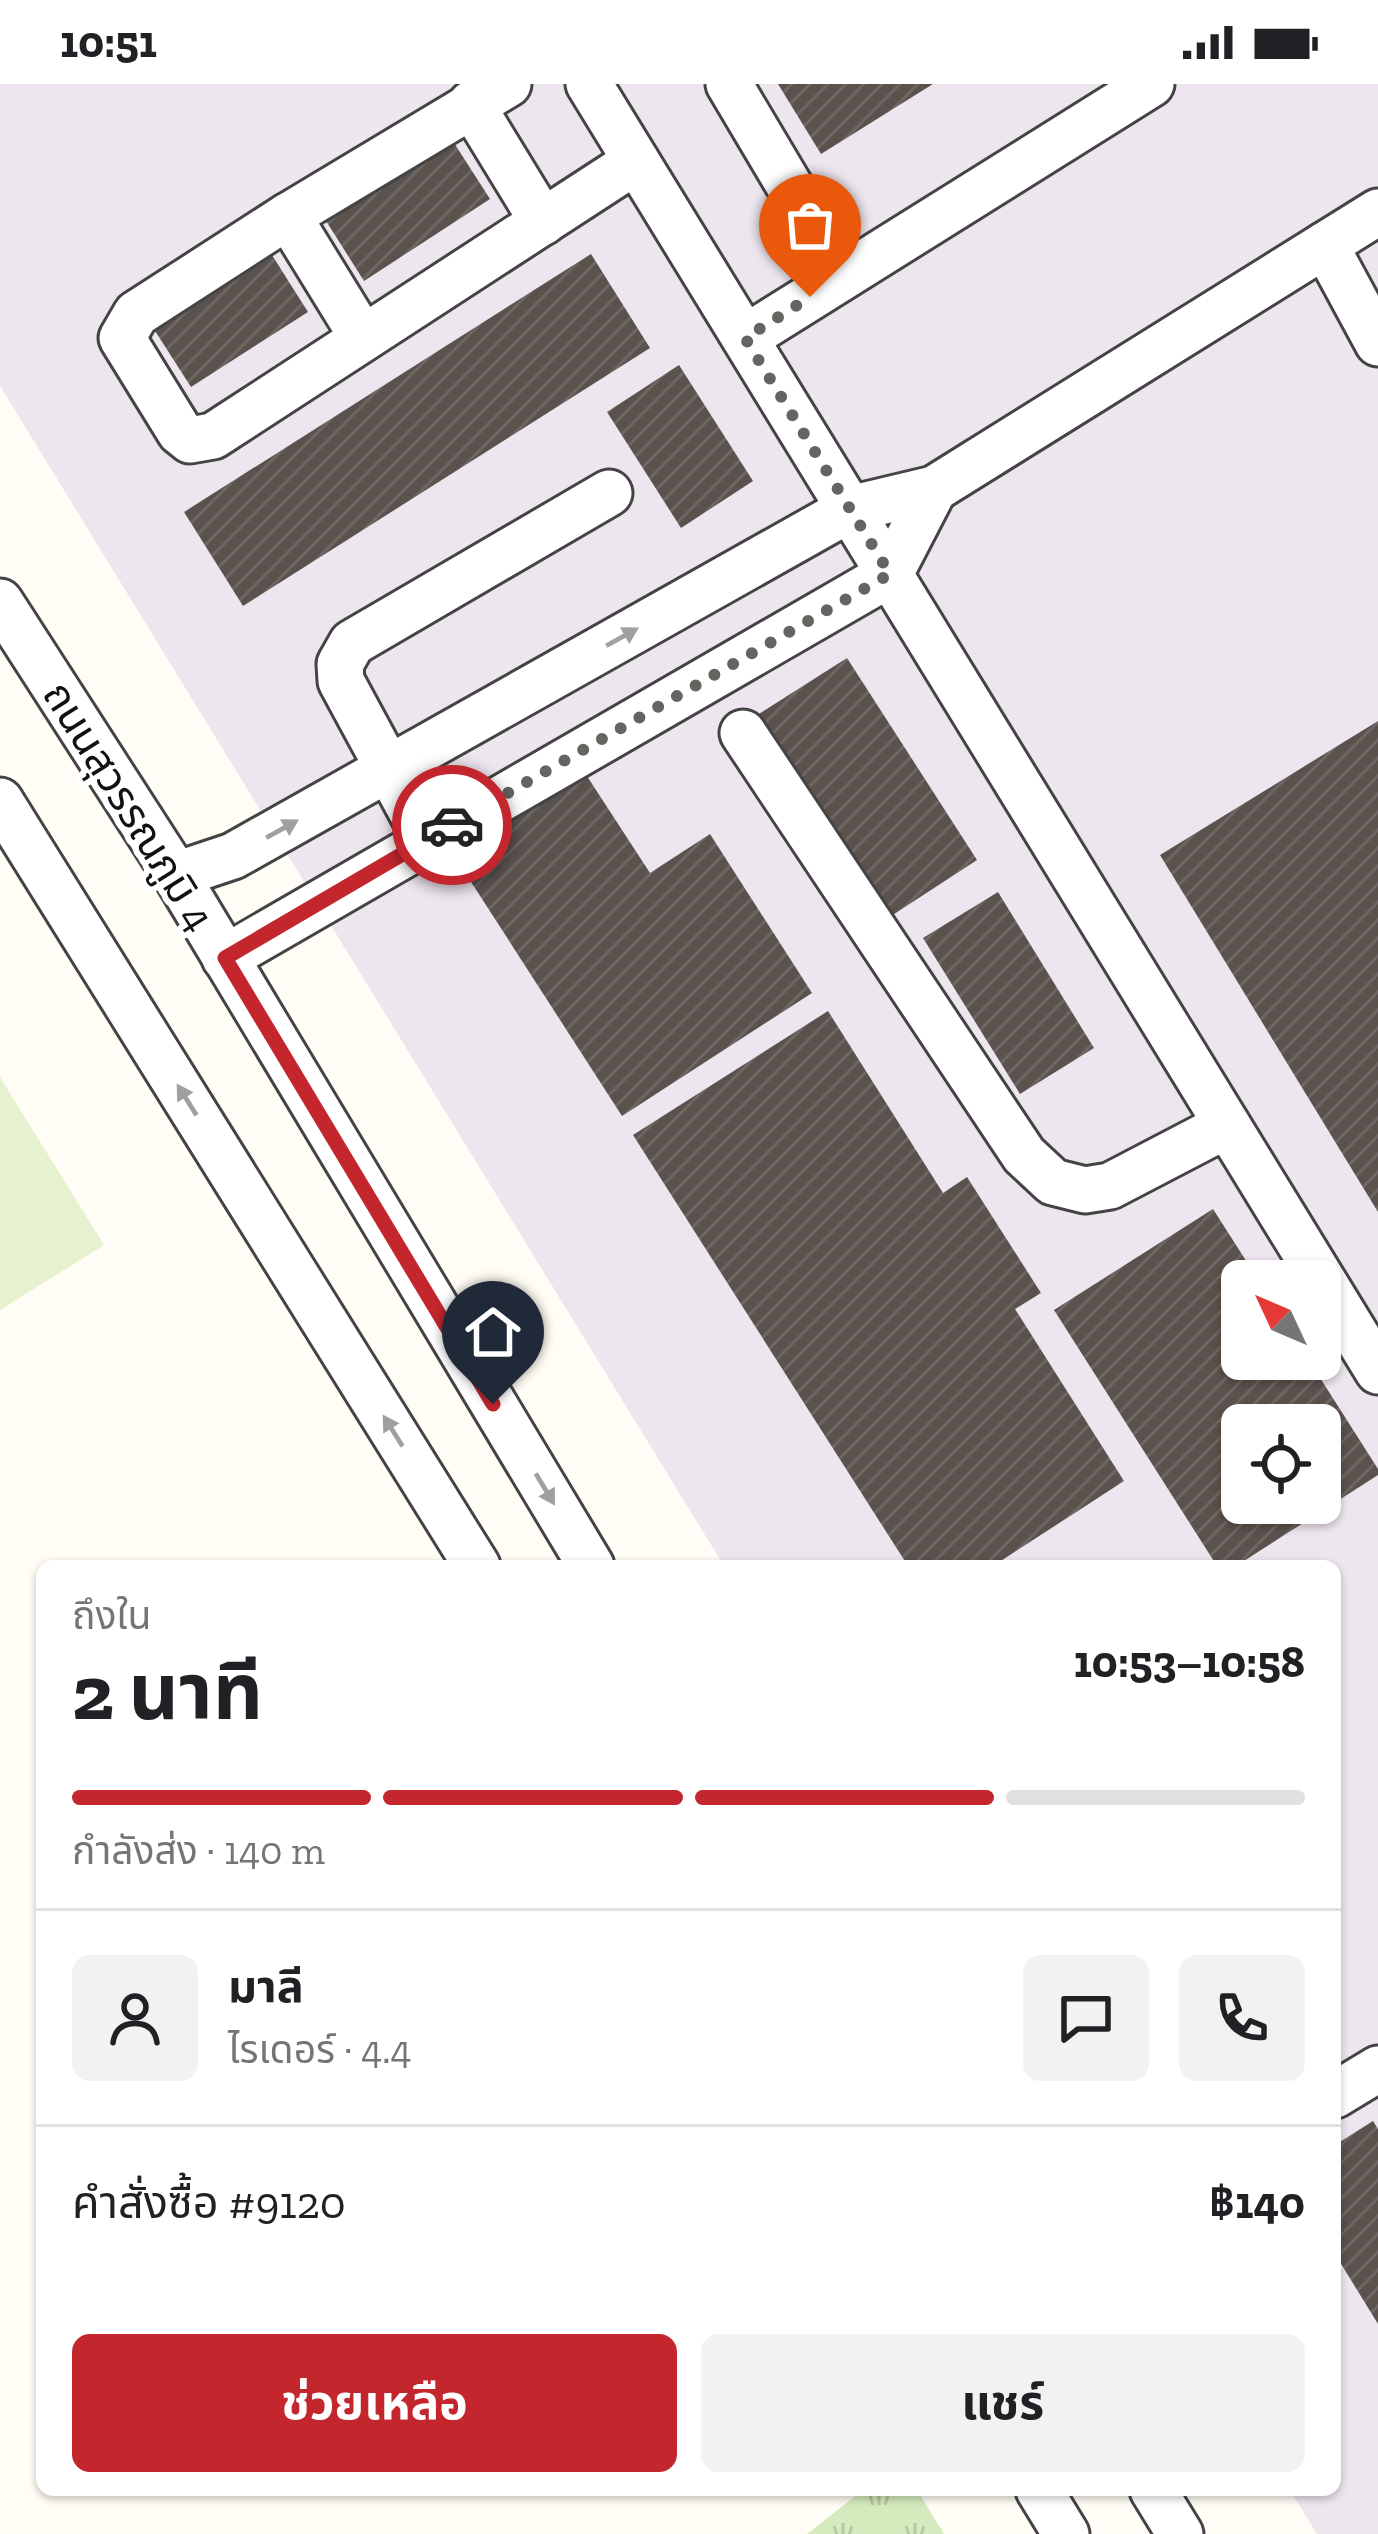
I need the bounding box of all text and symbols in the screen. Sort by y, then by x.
text: 10:51 [60,15,157,69]
pin [759,174,861,297]
icon: bag [777,192,843,258]
one-way arrow [605,627,639,648]
street label: ถนนสุวรรณภูมิ 4 [32,672,226,940]
courier [392,765,512,885]
icon: car [419,792,485,858]
one-way arrow [266,819,299,840]
one-way arrow [177,1083,198,1117]
north arrow [1221,1260,1341,1380]
map controls [1221,1260,1341,1524]
pin [442,1281,544,1404]
icon: home [460,1299,526,1365]
button: locate [1221,1404,1341,1524]
one-way arrow [383,1414,404,1448]
one-way arrow [533,1472,554,1506]
text: ถึงใน [72,1592,151,1639]
text: 10:53–10:58 [1074,1635,1305,1689]
text: 2 นาที [72,1645,263,1739]
text: กำลังส่ง · 140 m [72,1827,325,1874]
button: person [72,1955,198,2081]
button: chat [1023,1955,1149,2081]
button: phone [1179,1955,1305,2081]
text: มาลี [228,1960,304,2014]
text: ไรเดอร์ · 4.4 [228,2026,412,2073]
text: คำสั่งซื้อ #9120 [72,2176,346,2230]
text: ฿140 [1209,2176,1305,2230]
button: ช่วยเหลือ [72,2334,677,2472]
button: แชร์ [701,2334,1305,2472]

